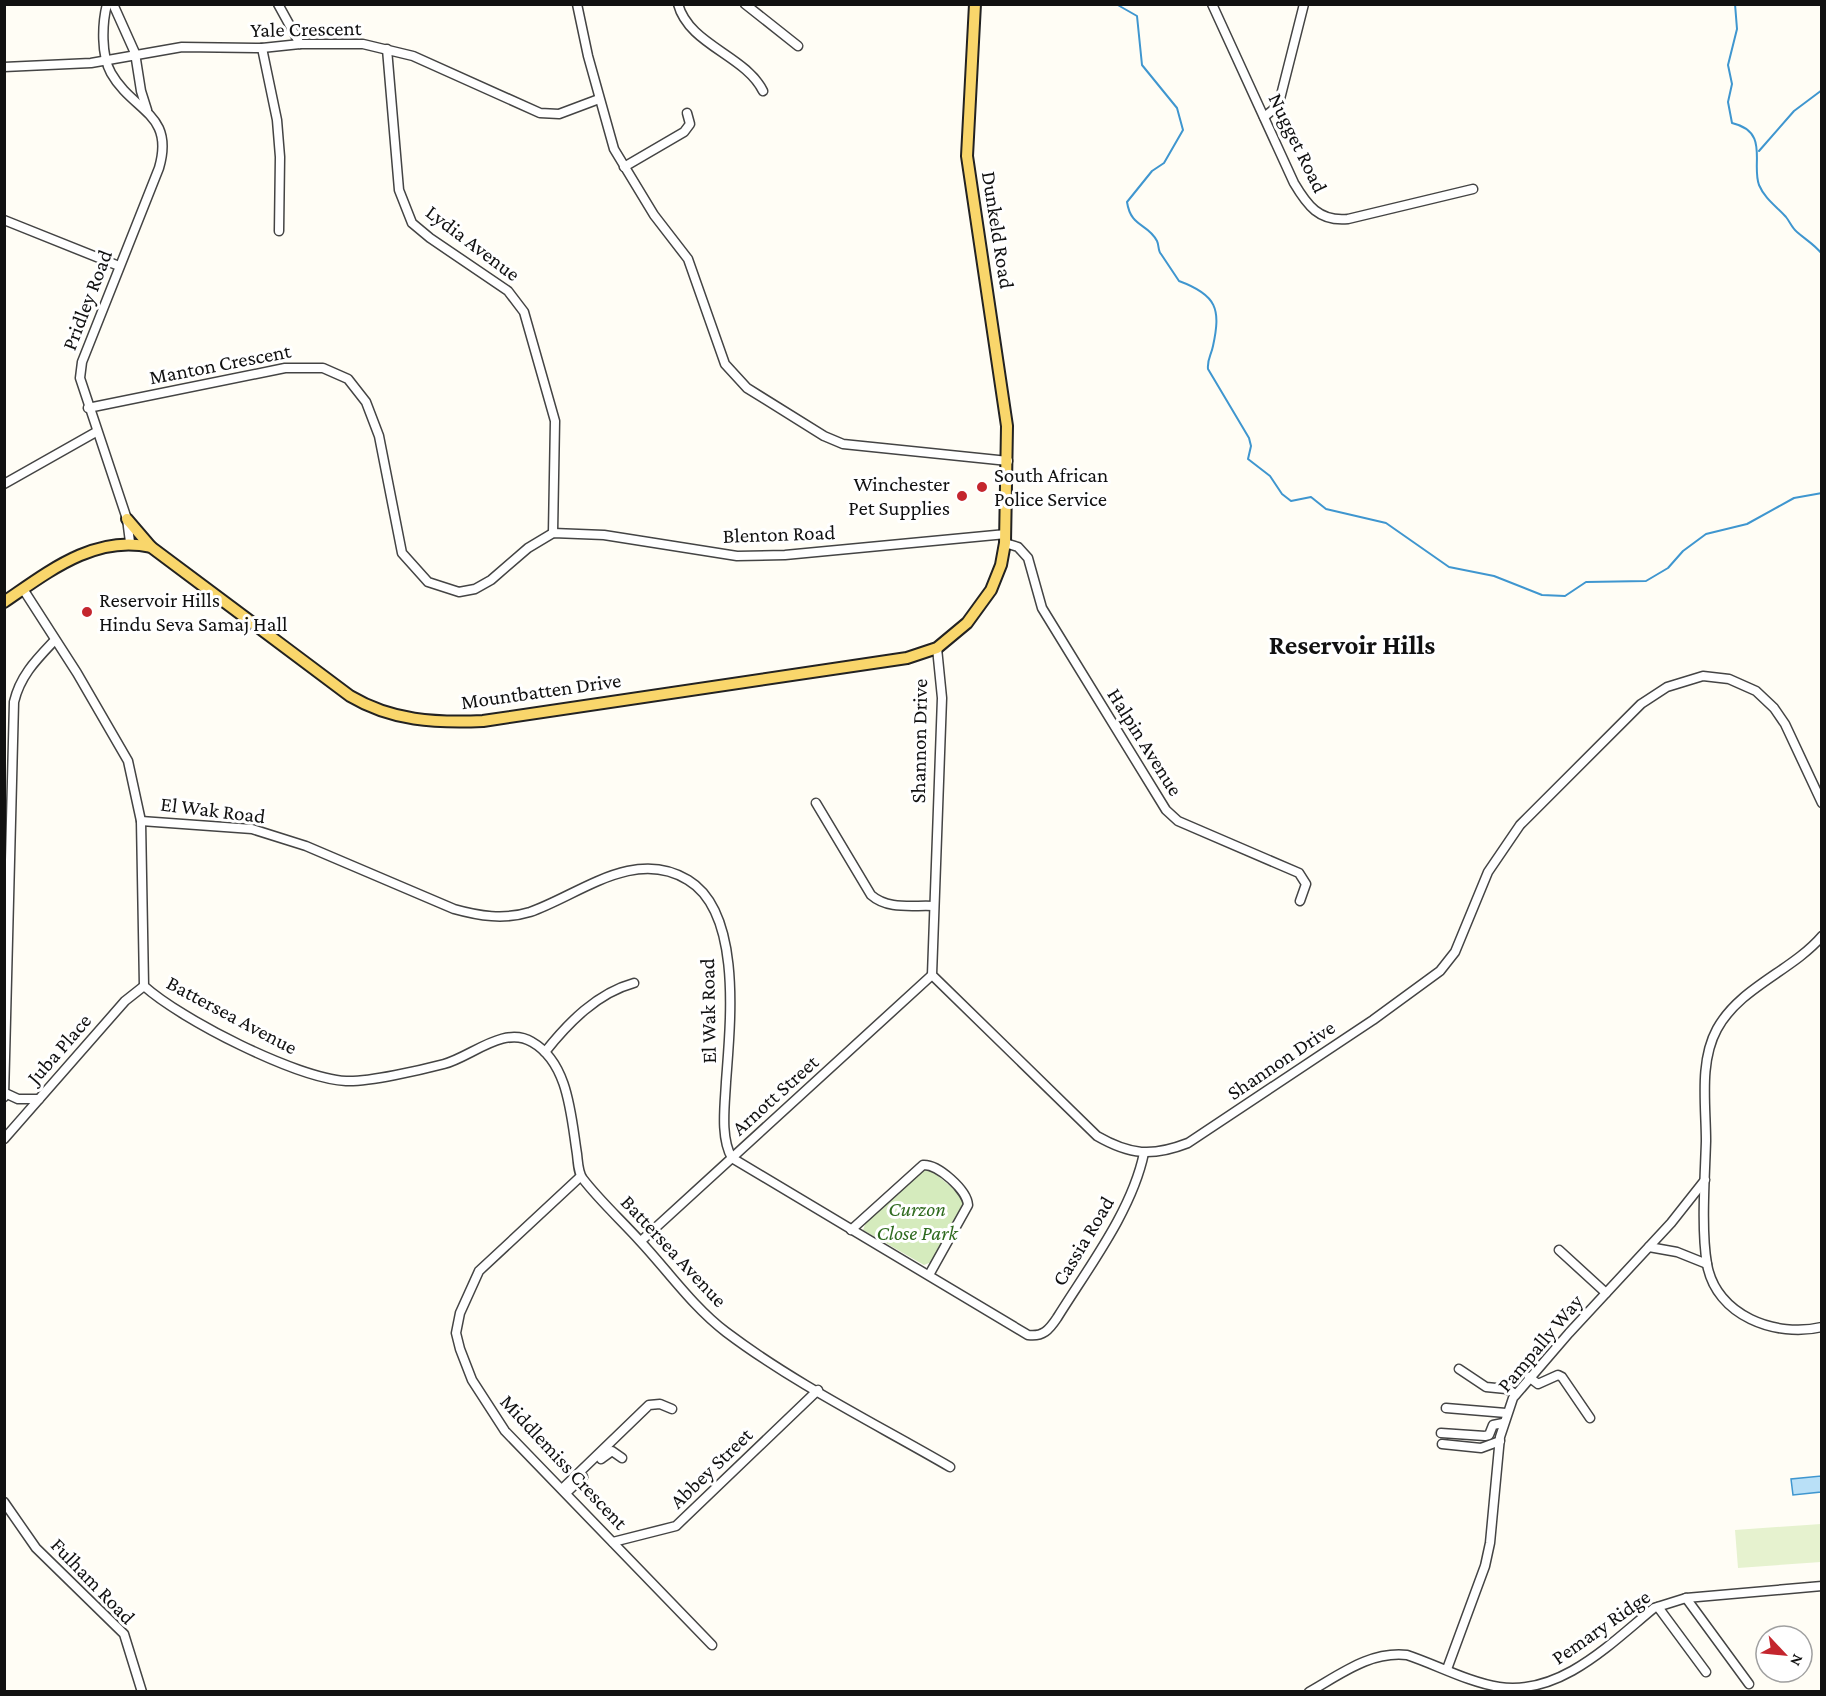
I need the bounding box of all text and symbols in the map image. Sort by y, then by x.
street label: Yale Crescent [250,16,363,42]
street label: Nugget Road [1264,89,1332,197]
street label: Dunkeld Road [977,170,1019,290]
street label: Lydia Avenue [421,200,525,286]
street label: Pridley Road [57,246,117,354]
street label: Manton Crescent [147,338,294,390]
place label: South African Police Service [994,463,1108,511]
place label: Winchester Pet Supplies [848,472,951,520]
marker: South African Police Service [975,480,989,494]
marker: Winchester Pet Supplies [955,489,969,503]
street label: Blenton Road [722,520,836,548]
place label: Reservoir Hills Hindu Seva Samaj Hall [99,588,288,636]
marker: Reservoir Hills Hindu Seva Samaj Hall [80,605,94,619]
district label: Reservoir Hills [1269,630,1435,660]
street label: Mountbatten Drive [459,668,623,714]
street label: Shannon Drive [906,678,932,804]
street label: Halpin Avenue [1102,684,1188,800]
street label: El Wak Road [159,792,267,828]
street label: El Wak Road [695,958,721,1064]
street label: Battersea Avenue [163,970,301,1060]
street label: Juba Place [21,1009,96,1091]
street label: Shannon Drive [1223,1015,1339,1105]
street label: Arnott Street [727,1049,824,1140]
street label: Battersea Avenue [616,1190,732,1312]
street label: Cassia Road [1047,1192,1119,1290]
park label: Curzon Close Park [876,1197,958,1245]
street label: Pampally Way [1492,1289,1588,1397]
street label: Middlemiss Crescent [495,1390,633,1535]
street label: Abbey Street [665,1422,758,1513]
street label: Fulham Road [46,1533,140,1629]
street label: Pemary Ridge [1547,1584,1655,1670]
north arrow [1754,1624,1814,1684]
text: N [1787,1652,1807,1669]

